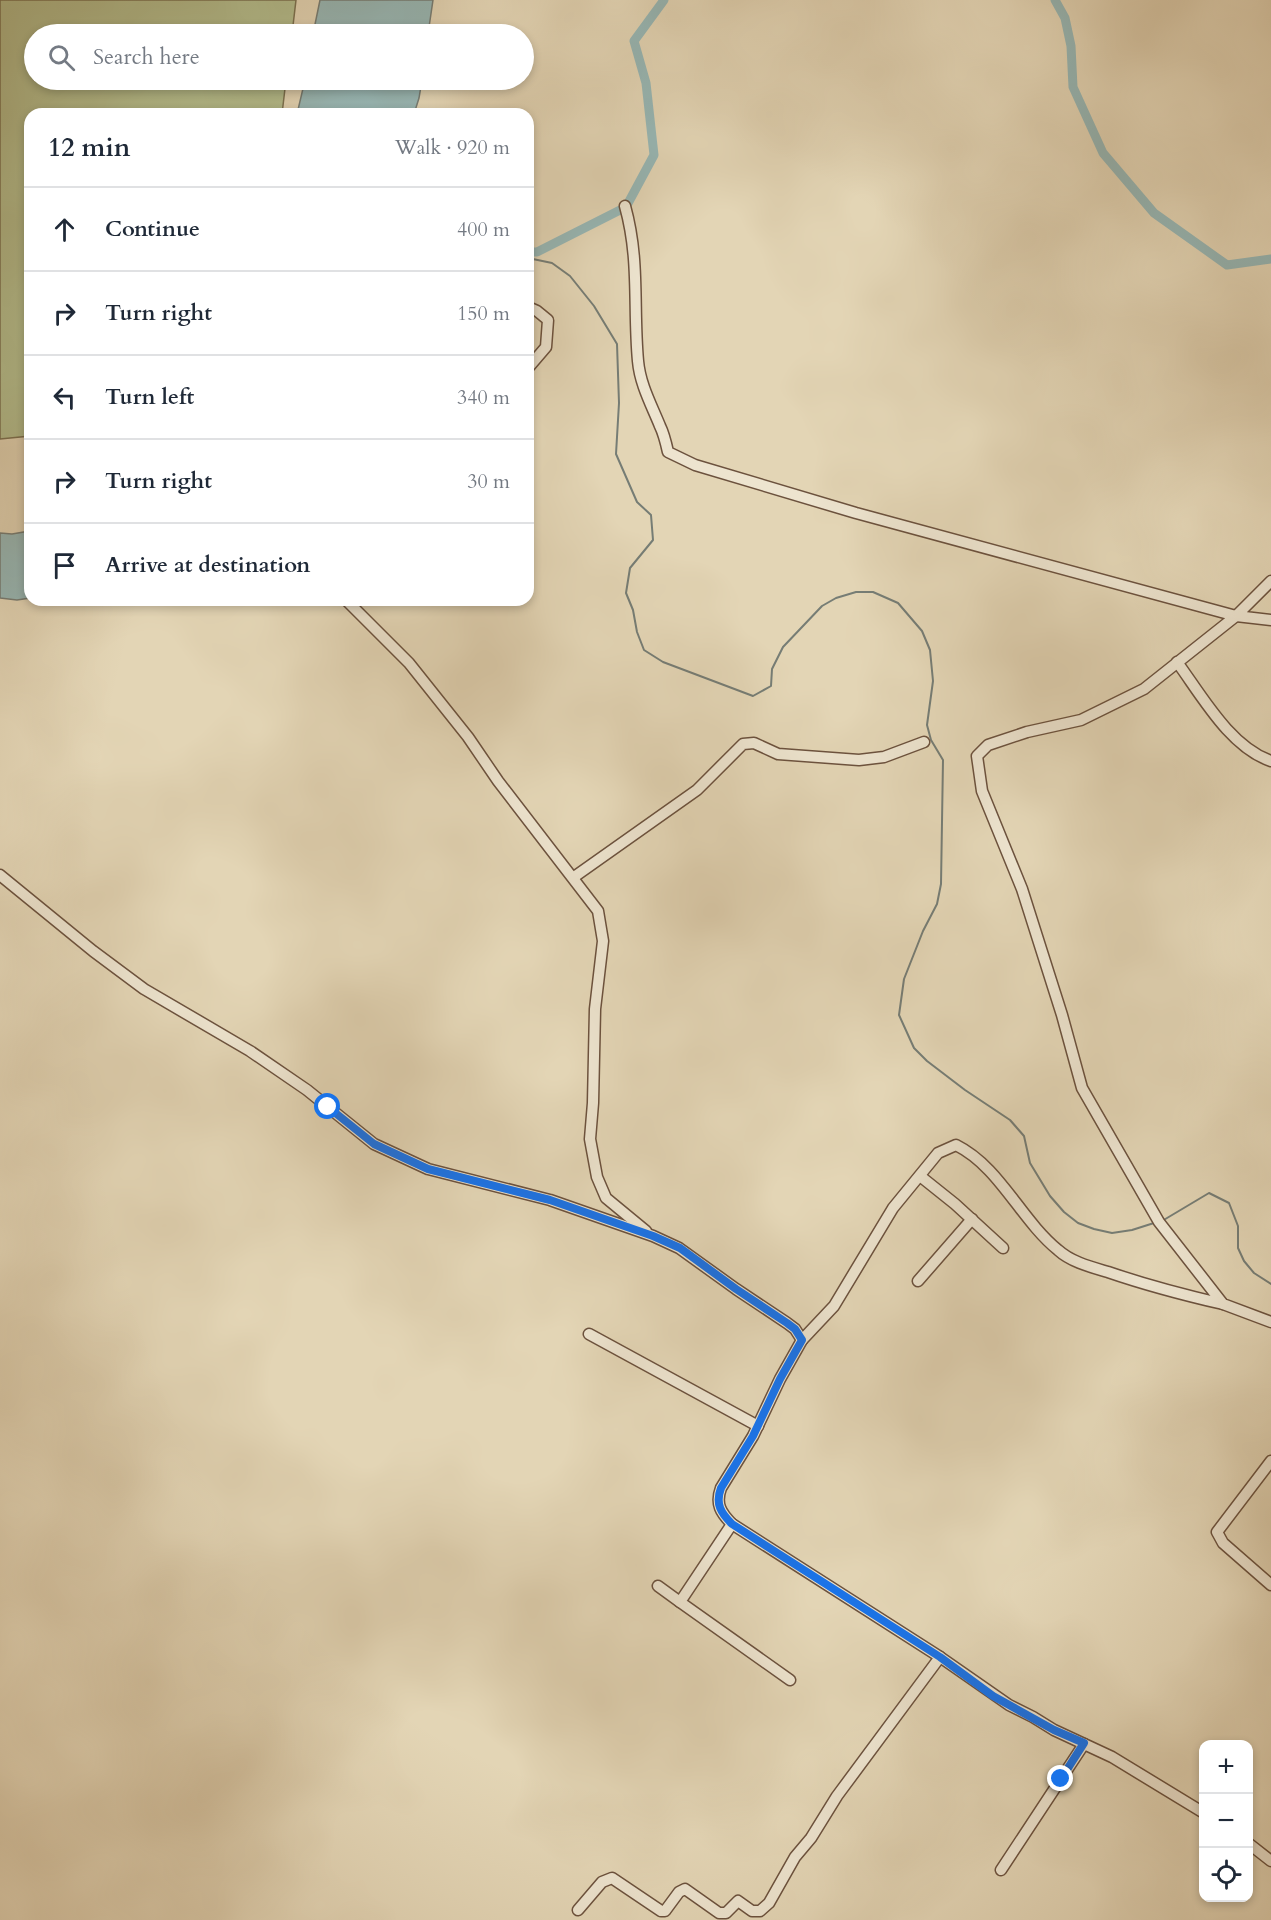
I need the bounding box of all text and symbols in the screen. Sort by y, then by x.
search box [24,24,534,90]
icon: search [45,41,78,74]
text: Search here [93,42,200,72]
text: 12 min [48,130,131,165]
text: Walk · 920 m [395,134,510,161]
icon: ahead [48,213,81,246]
text: Continue [105,214,200,244]
text: 400 m [457,216,510,243]
icon: right [48,297,81,330]
text: Turn right [105,298,212,328]
text: 150 m [457,300,510,327]
icon: left [48,381,81,414]
text: Turn left [105,382,194,412]
text: 340 m [457,384,510,411]
icon: right [48,465,81,498]
text: Turn right [105,466,212,496]
text: 30 m [467,468,510,495]
icon: arrive [48,549,81,582]
text: Arrive at destination [105,550,310,580]
route start [314,1093,340,1119]
map controls [1199,1740,1253,1902]
button: + [1199,1740,1253,1794]
route end [1047,1765,1073,1791]
button: − [1199,1794,1253,1848]
button: locate [1199,1848,1253,1902]

